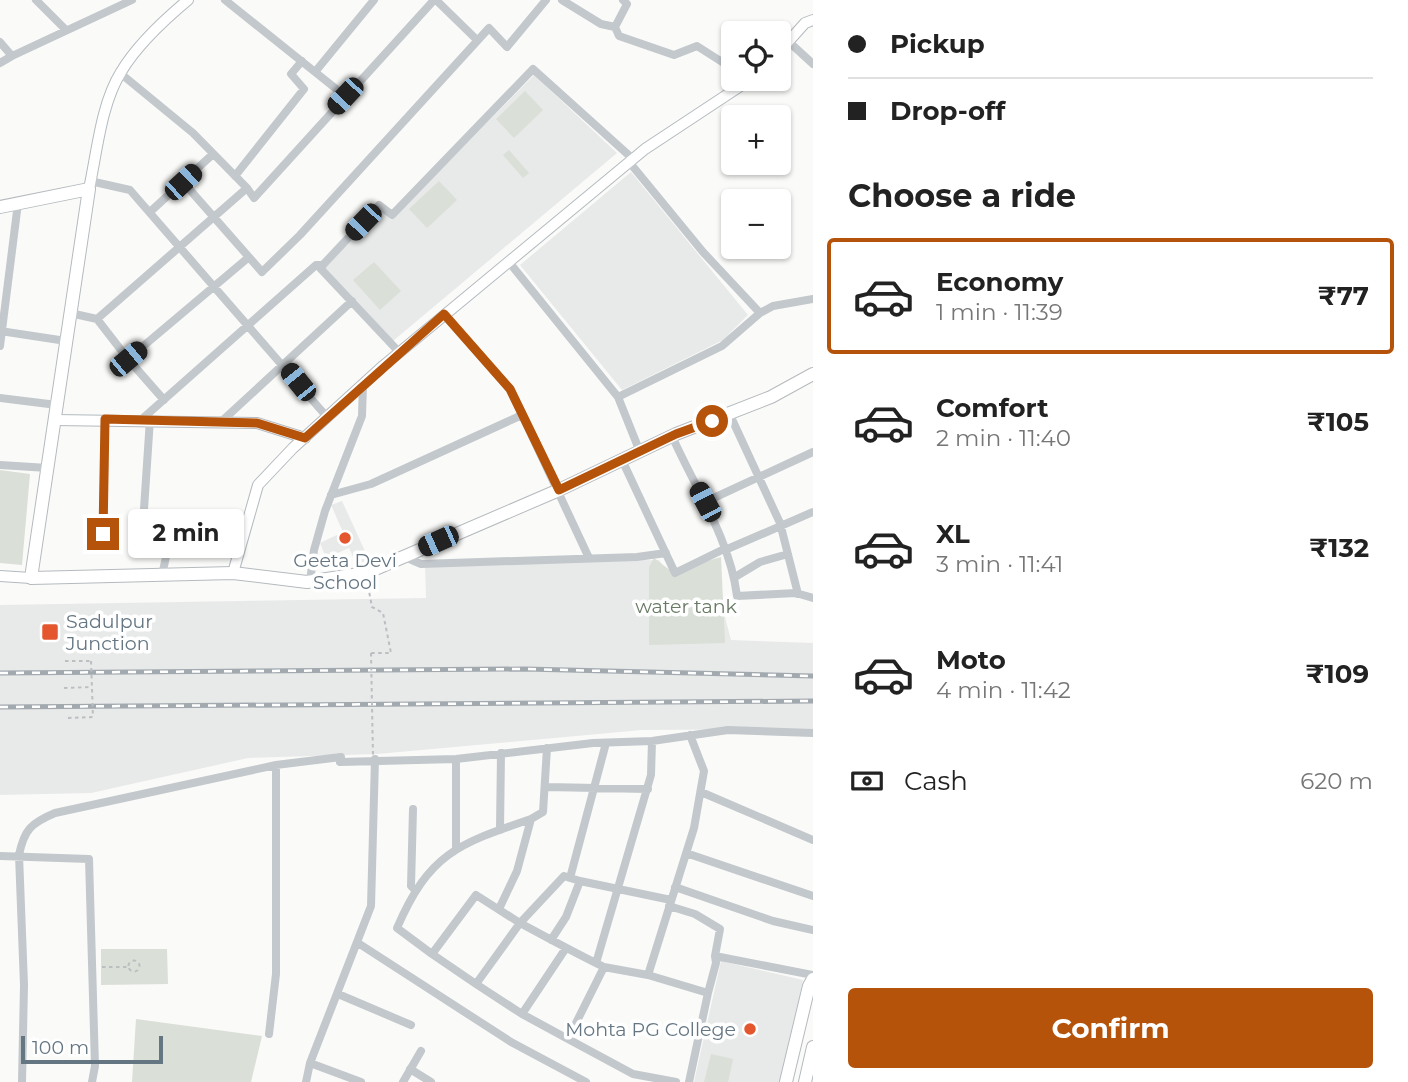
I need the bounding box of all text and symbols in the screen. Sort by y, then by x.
map controls [721,21,791,259]
button: locate [721,21,791,91]
text: Pickup [890,28,985,60]
car [323,73,368,119]
text: Drop-off [890,95,1005,127]
button: + [721,105,791,175]
car [161,160,206,204]
text: Choose a ride [848,176,1076,215]
button: − [721,189,791,259]
car [341,200,386,244]
icon: car [852,265,915,328]
text: Economy [936,266,1063,298]
text: ₹77 [1318,280,1369,312]
text: 1 min · 11:39 [936,298,1063,326]
car [106,337,151,381]
car [277,359,320,405]
icon: car [852,391,915,454]
text: Comfort [936,392,1048,424]
route start [696,405,728,437]
text: ₹105 [1307,406,1369,438]
text: 2 min · 11:40 [936,424,1071,452]
car [686,479,725,525]
callout: 2 min [128,510,243,558]
icon: car [852,517,915,580]
route end [87,518,119,550]
text: XL [936,518,970,550]
text: 2 min [152,519,220,547]
car [415,523,462,559]
marker: Geeta Devi School [337,530,353,546]
text: ₹132 [1309,532,1369,564]
place label: Geeta Devi School [293,549,397,594]
text: 3 min · 11:41 [936,550,1063,578]
park label: water tank [635,595,737,618]
place label: Sadulpur Junction [65,610,153,655]
marker: Sadulpur Junction [40,622,60,642]
icon: car [852,643,915,706]
text: Moto [936,644,1006,676]
text: ₹109 [1306,658,1369,690]
text: 4 min · 11:42 [936,676,1071,704]
icon: cash [848,762,886,800]
text: Cash [904,765,968,797]
text: 620 m [1300,767,1373,795]
button: Confirm [848,988,1373,1068]
place label: Mohta PG College [565,1018,736,1041]
marker: Mohta PG College [742,1021,758,1037]
scale bar [21,1033,163,1065]
text: 100 m [32,1036,89,1059]

